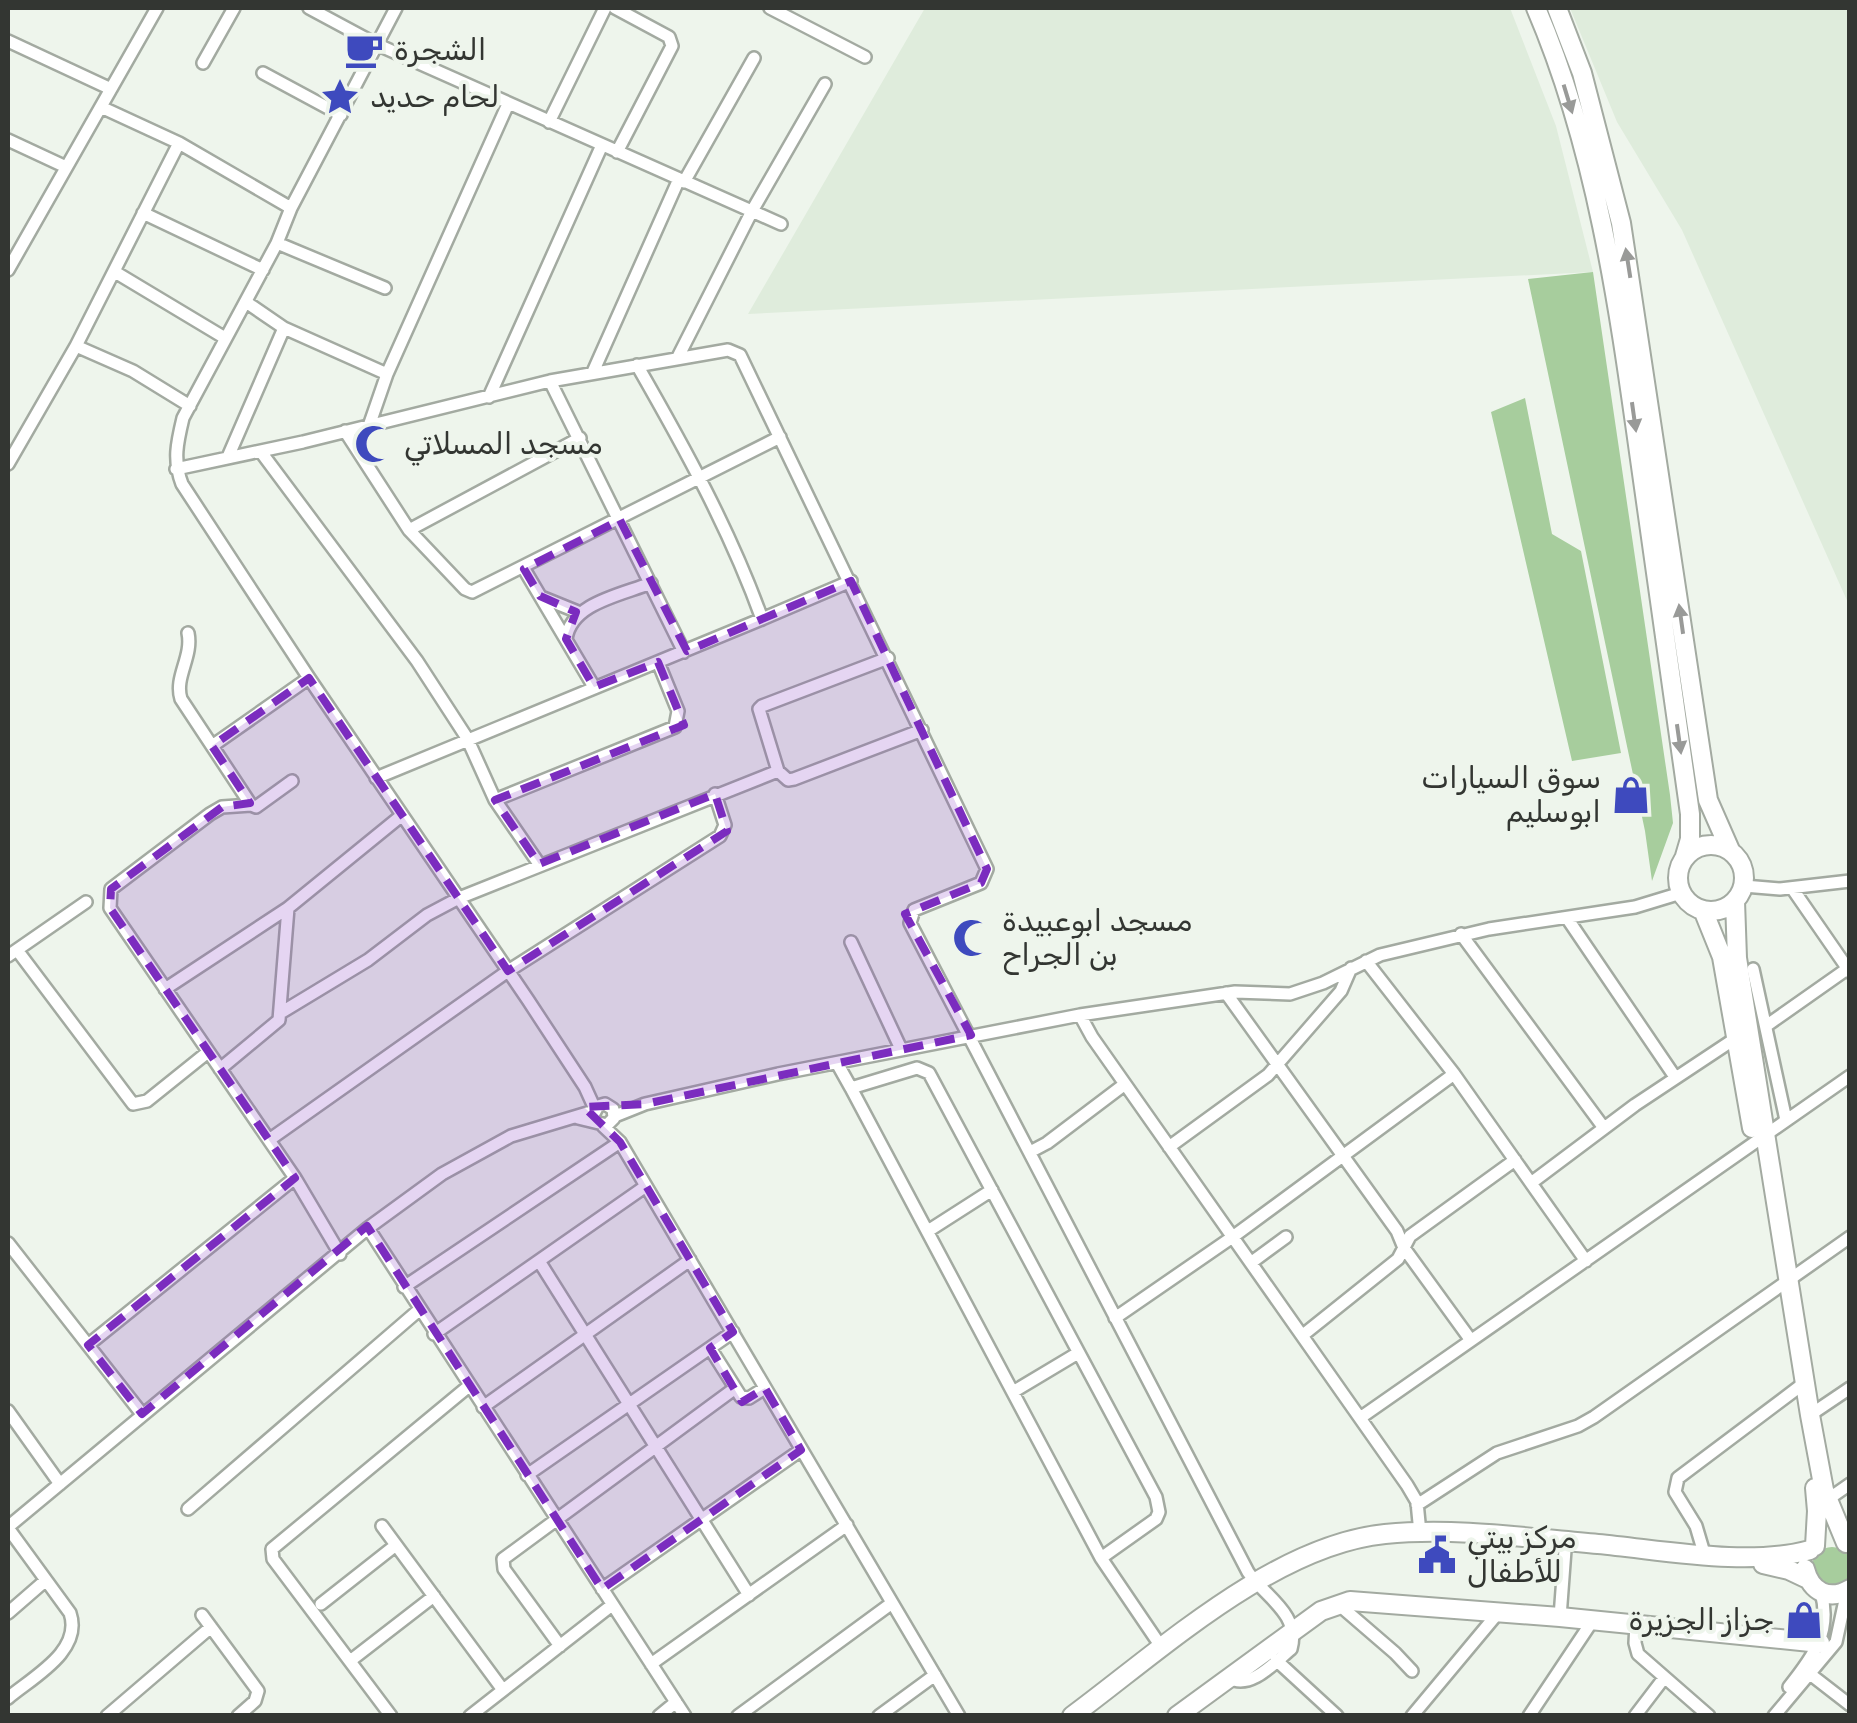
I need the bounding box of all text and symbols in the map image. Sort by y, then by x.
cafe icon: الشجرة [343,29,385,71]
place label: الشجرة [394,32,486,68]
place icon: لحام حديد [319,76,361,118]
place label: لحام حديد [370,79,500,116]
one-way arrow [1561,85,1576,115]
one-way arrow [1620,247,1635,278]
one-way arrow [1626,402,1642,433]
mosque icon: مسجد المسلاتي [353,423,395,465]
place label: مسجد المسلاتي [404,426,603,466]
one-way arrow [1673,603,1689,634]
one-way arrow [1672,724,1688,755]
place label: سوق السيارات ابوسليم [1421,760,1601,831]
shop icon: سوق السيارات ابوسليم [1610,774,1652,816]
place label: مسجد ابوعبيدة بن الجراح [1002,903,1192,975]
mosque icon: مسجد ابوعبيدة بن الجراح [951,917,993,959]
place label: مركز بيتي للأطفال [1467,1520,1576,1590]
public building icon: مركز بيتي للأطفال [1416,1534,1458,1576]
shop icon: جزاز الجزيرة [1783,1599,1825,1641]
place label: جزاز الجزيرة [1629,1602,1774,1638]

